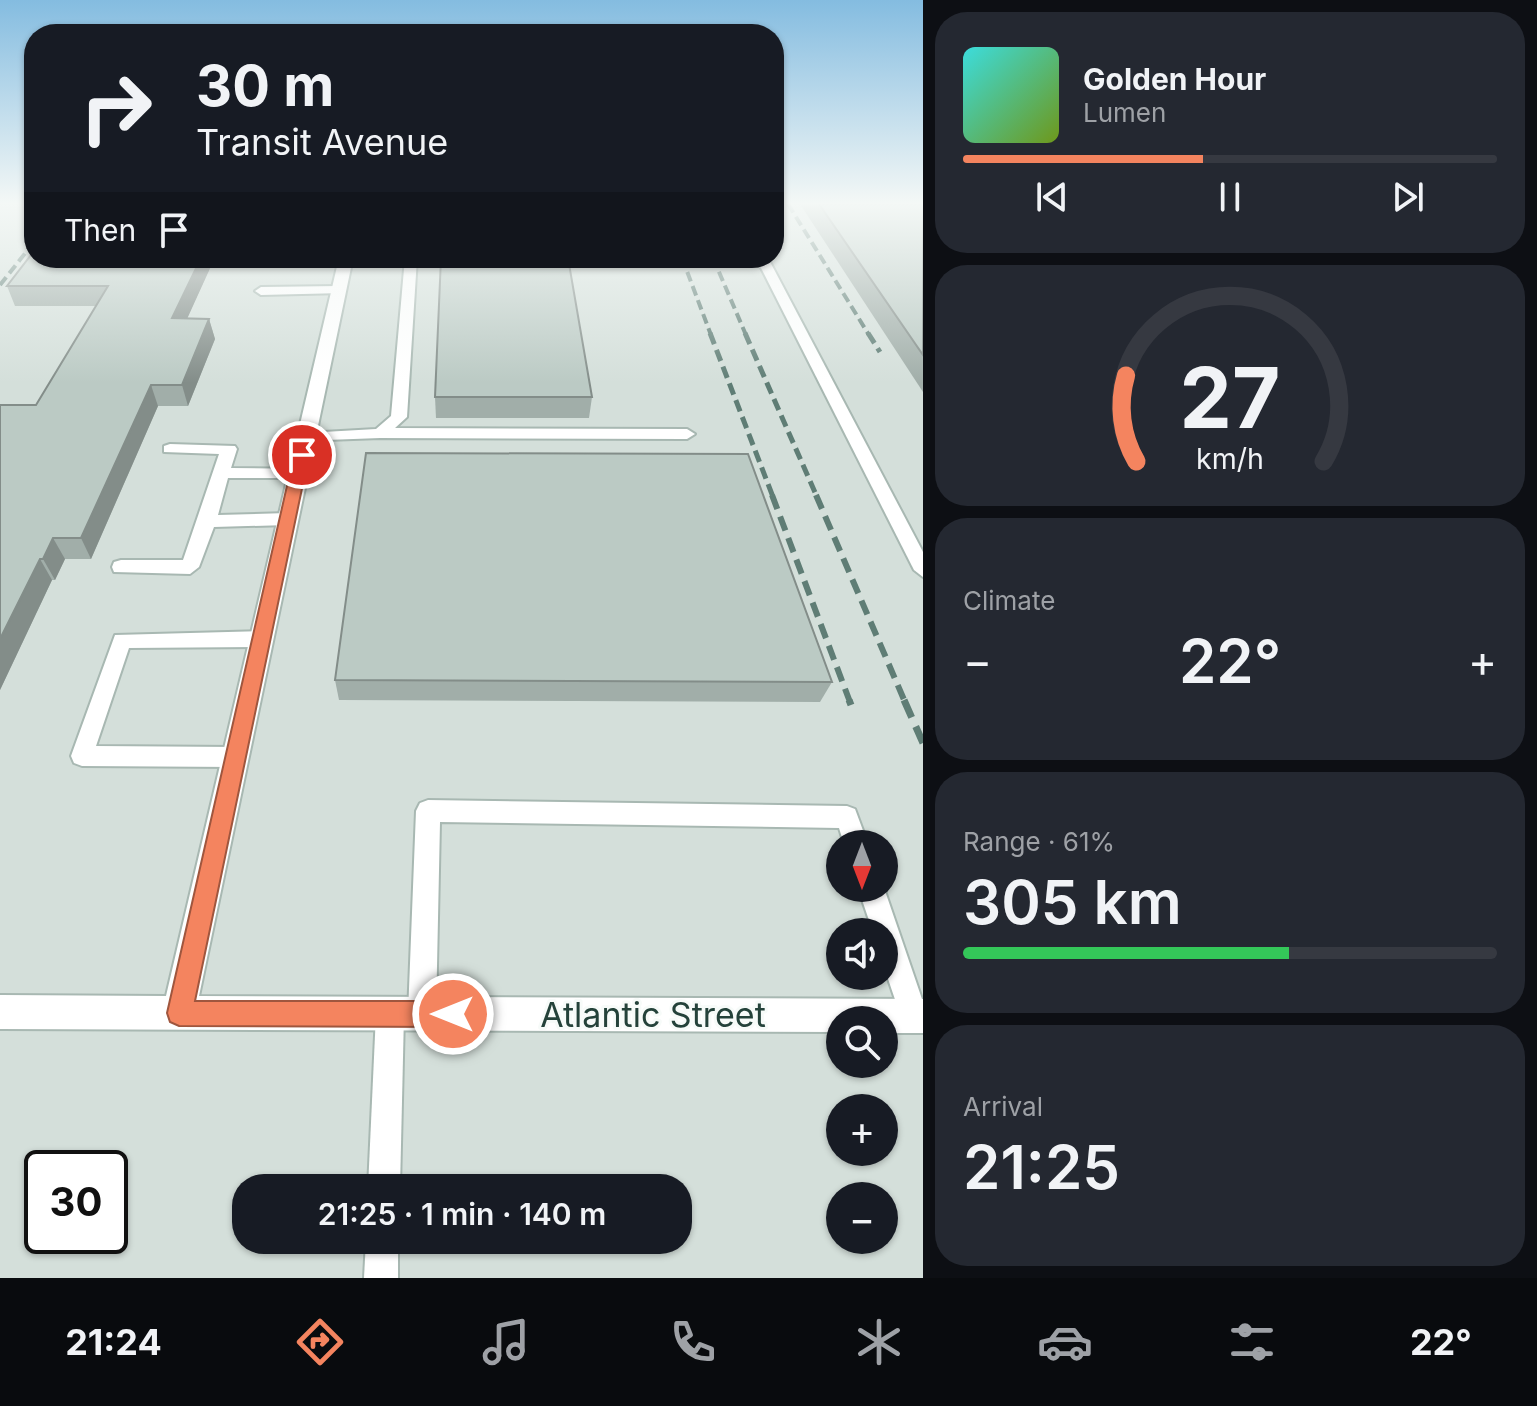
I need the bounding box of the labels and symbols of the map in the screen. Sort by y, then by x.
pin [268,421,336,489]
north arrow [826,830,898,902]
position arrow [411,972,495,1056]
street label: Atlantic Street [540,994,766,1035]
speed limit sign: 30 [24,1150,128,1254]

